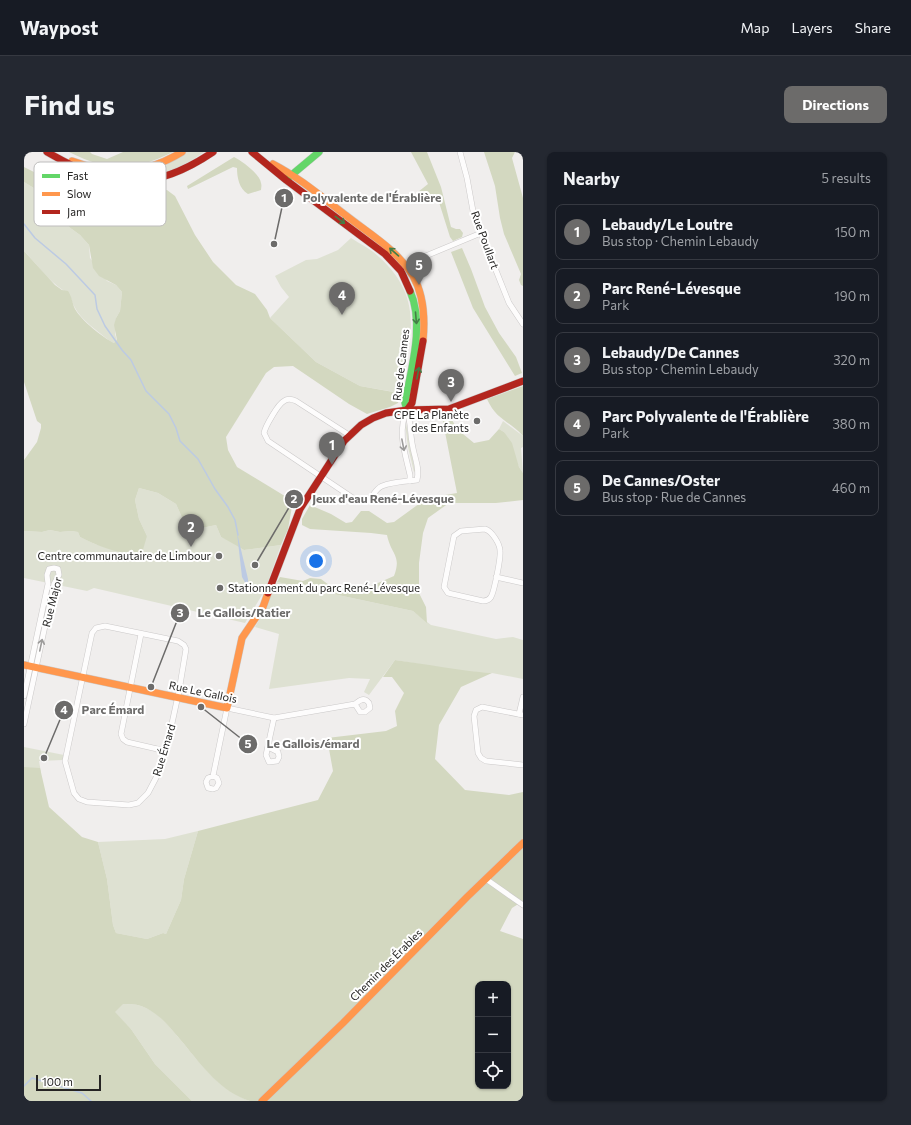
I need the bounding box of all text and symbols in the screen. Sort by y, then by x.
text: Waypost [20,16,98,39]
text: Map [741,19,769,36]
text: Layers [791,19,833,36]
text: Share [855,19,891,36]
button: Directions [784,86,887,123]
text: Find us [24,87,115,121]
legend [34,162,166,226]
text: Nearby [563,168,620,189]
text: Fast [67,169,89,182]
text: 5 results [821,170,871,186]
callout: Polyvalente de l'Érablière [274,186,449,210]
text: Slow [67,187,92,200]
text: 1 [281,190,287,204]
text: Polyvalente de l'Érablière [303,190,441,204]
text: Jam [67,205,86,219]
street label: Rue Poullart [469,209,502,271]
text: Lebaudy/Le Loutre [602,215,733,233]
one-way arrow [334,216,345,224]
text: 1 [574,224,580,240]
text: 150 m [835,224,870,240]
text: Bus stop · Chemin Lebaudy [602,233,759,249]
one-way arrow [388,248,399,257]
pin: 5 [406,252,432,285]
text: Parc René-Lévesque [602,279,741,297]
pin: 4 [329,282,355,315]
text: 2 [573,288,581,304]
text: 190 m [834,288,870,304]
text: Park [602,297,629,313]
one-way arrow [413,311,420,324]
street label: Rue de Cannes [390,328,411,402]
text: Lebaudy/De Cannes [602,343,739,361]
text: 3 [573,352,581,368]
text: 320 m [833,352,870,368]
text: Bus stop · Chemin Lebaudy [602,361,759,377]
one-way arrow [414,367,422,380]
pin: 3 [438,369,464,402]
text: Parc Polyvalente de l'Érablière [602,407,809,425]
place label: CPE La Planète des Enfants [394,408,469,434]
marker: CPE La Planète des Enfants [472,416,482,426]
text: 4 [573,416,581,432]
text: 380 m [832,416,870,432]
text: Park [602,425,629,441]
pin: 1 [319,432,345,465]
one-way arrow [400,438,408,451]
text: De Cannes/Oster [602,471,720,489]
text: 5 [573,480,581,496]
text: 460 m [832,480,870,496]
callout: Jeux d'eau René-Lévesque [284,487,462,511]
text: Bus stop · Rue de Cannes [602,489,746,505]
text: 2 [291,491,298,505]
text: Jeux d'eau René-Lévesque [312,491,454,506]
pin: 2 [178,514,204,547]
place label: Centre communautaire de Limbour [37,549,212,562]
marker: Centre communautaire de Limbour [214,551,224,561]
your location [306,551,326,571]
street label: Rue Major [39,575,64,628]
place label: Stationnement du parc René-Lévesque [228,581,420,594]
marker: Stationnement du parc René-Lévesque [215,583,225,593]
callout: Le Gallois/Ratier [170,601,299,625]
text: 3 [177,605,184,619]
text: Le Gallois/Ratier [198,605,291,619]
one-way arrow [38,639,46,652]
street label: Rue Le Gallois [168,678,238,705]
callout: Parc Émard [54,698,152,722]
text: 4 [60,702,68,716]
text: Parc Émard [82,702,144,716]
street label: Rue Émard [148,722,178,777]
callout: Le Gallois/émard [238,732,367,756]
text: 5 [245,736,252,750]
text: Le Gallois/émard [267,736,359,750]
street label: Chemin des Érables [346,925,424,1003]
map controls [475,981,511,1089]
button: + [475,981,511,1017]
button: − [475,1017,511,1053]
button: locate [475,1053,511,1089]
scale bar [36,1073,101,1092]
text: 100 m [42,1075,73,1088]

